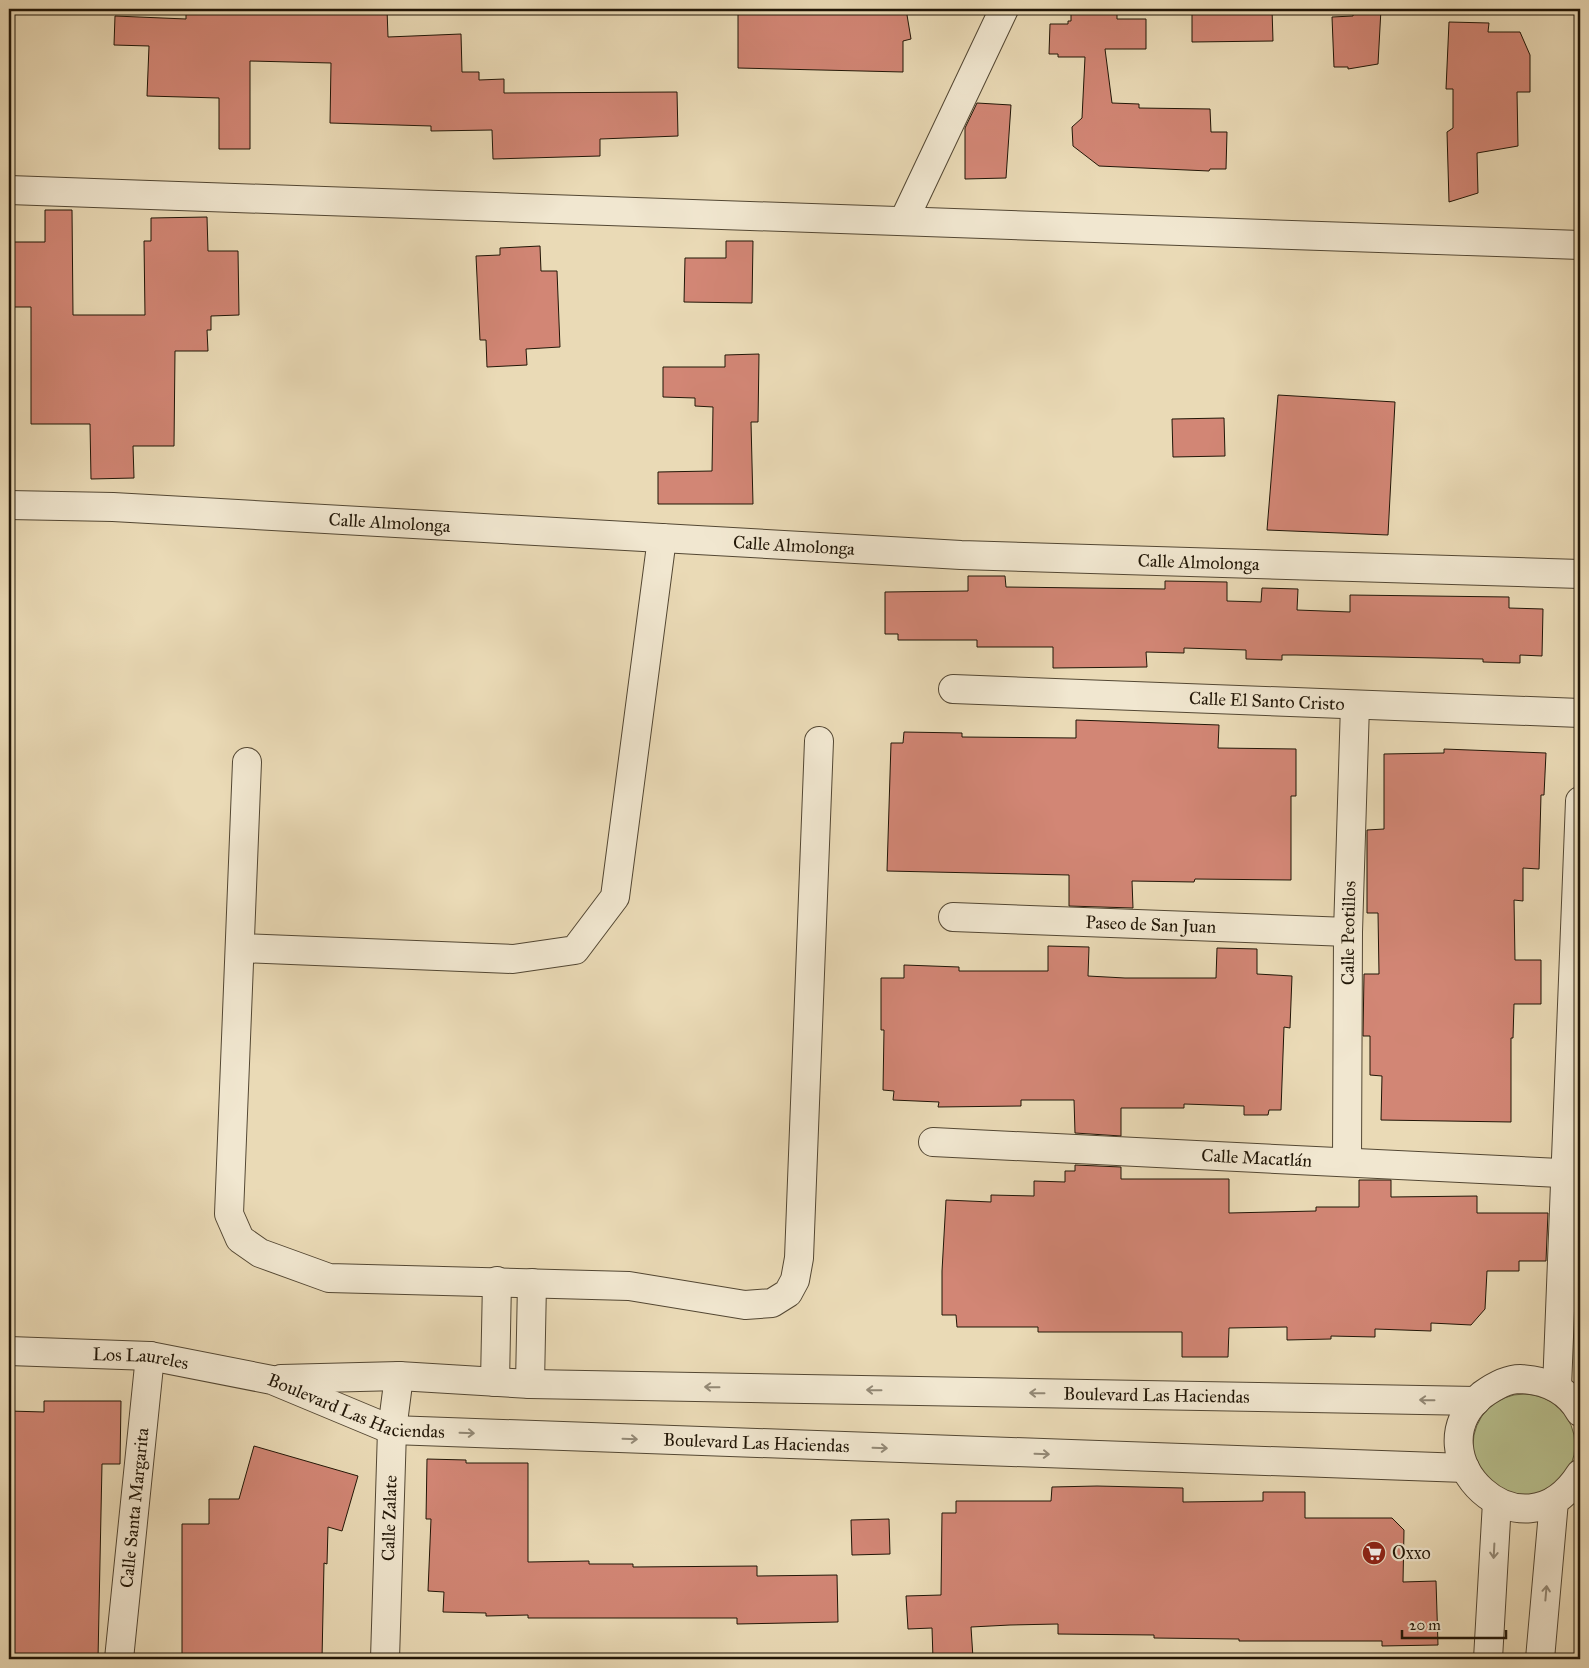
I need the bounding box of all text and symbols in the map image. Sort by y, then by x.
street label: Calle Almolonga [328,508,451,538]
street label: Calle Almolonga [732,531,856,561]
street label: Calle Almolonga [1137,549,1260,576]
street label: Calle El Santo Cristo [1188,687,1345,715]
street label: Calle Peotillos [1337,881,1361,985]
street label: Paseo de San Juan [1085,911,1217,938]
street label: Calle Macatlán [1201,1144,1313,1172]
street label: Los Laureles [92,1343,191,1374]
street label: Boulevard Las Haciendas [264,1368,445,1443]
one-way arrow [704,1382,720,1392]
street label: Boulevard Las Haciendas [1063,1383,1250,1408]
one-way arrow [867,1385,883,1395]
one-way arrow [1029,1388,1046,1398]
one-way arrow [1419,1395,1436,1405]
street label: Calle Santa Margarita [115,1426,154,1589]
one-way arrow [459,1428,475,1438]
street label: Boulevard Las Haciendas [663,1429,850,1457]
one-way arrow [622,1434,638,1444]
one-way arrow [871,1443,887,1452]
one-way arrow [1034,1449,1050,1458]
street label: Calle Zalate [377,1475,402,1561]
supermarket icon: Oxxo [1361,1540,1387,1566]
place label: Oxxo [1392,1542,1431,1564]
one-way arrow [1489,1543,1498,1559]
one-way arrow [1541,1586,1551,1602]
scale bar [1402,1608,1505,1640]
text: 20 m [1409,1616,1441,1634]

